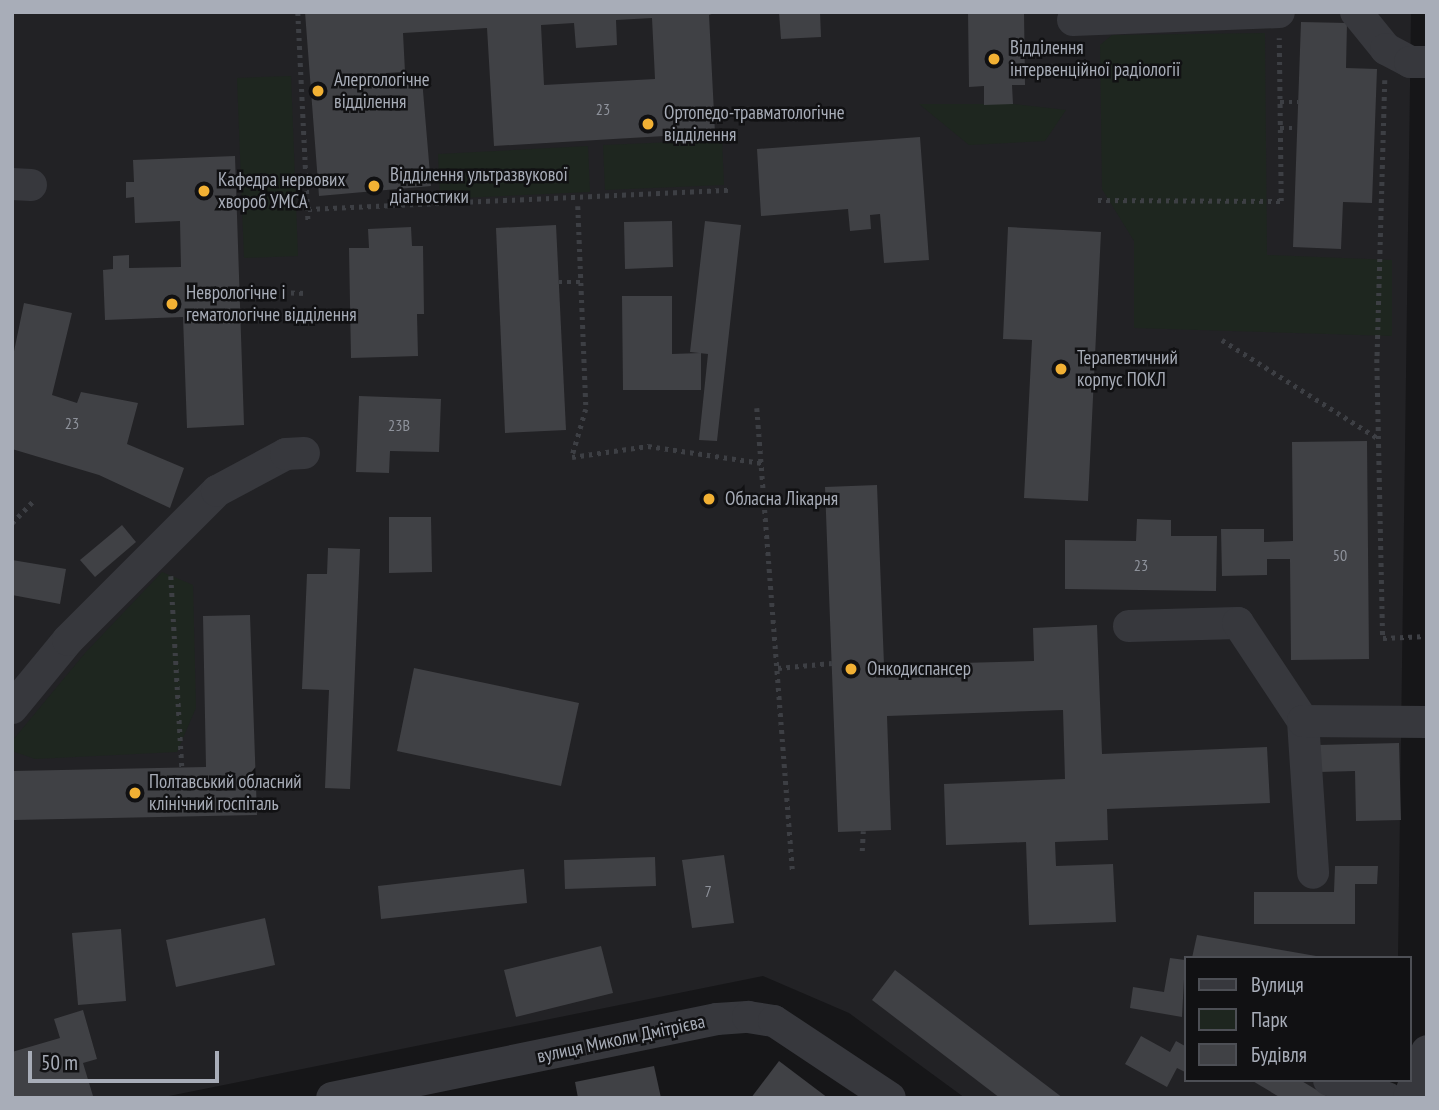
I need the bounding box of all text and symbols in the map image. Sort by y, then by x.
place label: Відділення інтервенційної радіології [1010,37,1180,81]
marker: Відділення інтервенційної радіології [984,49,1004,69]
place label: Алергологічне відділення [334,69,430,113]
marker: Алергологічне відділення [308,81,328,101]
house number: 23 [596,99,610,119]
place label: Ортопедо-травматологічне відділення [664,102,844,146]
marker: Ортопедо-травматологічне відділення [638,114,658,134]
place label: Відділення ультразвукової діагностики [390,164,568,208]
place label: Кафедра нервових хвороб УМСА [218,169,345,213]
marker: Відділення ультразвукової діагностики [364,176,384,196]
marker: Кафедра нервових хвороб УМСА [196,183,212,199]
place label: Неврологічне і гематологічне відділення [186,282,357,326]
marker: Неврологічне і гематологічне відділення [164,296,180,312]
place label: Терапевтичний корпус ПОКЛ [1077,347,1178,391]
marker: Терапевтичний корпус ПОКЛ [1051,359,1071,379]
house number: 23 [65,413,79,433]
house number: 23В [388,415,410,435]
place label: Обласна Лікарня [725,488,838,510]
marker: Обласна Лікарня [699,489,719,509]
house number: 50 [1333,545,1347,565]
house number: 23 [1134,555,1148,575]
place label: Онкодиспансер [867,658,971,680]
marker: Онкодиспансер [841,659,861,679]
place label: Полтавський обласний клінічний госпіталь [149,771,302,815]
marker: Полтавський обласний клінічний госпіталь [127,785,143,801]
house number: 7 [704,881,712,901]
legend [1184,956,1411,1082]
text: Вулиця [1251,971,1304,998]
text: Парк [1251,1006,1288,1033]
street label: вулиця Миколи Дмітрієва [535,1010,707,1068]
scale bar [32,1036,222,1080]
text: Будівля [1251,1041,1307,1068]
text: 50 m [41,1049,78,1076]

